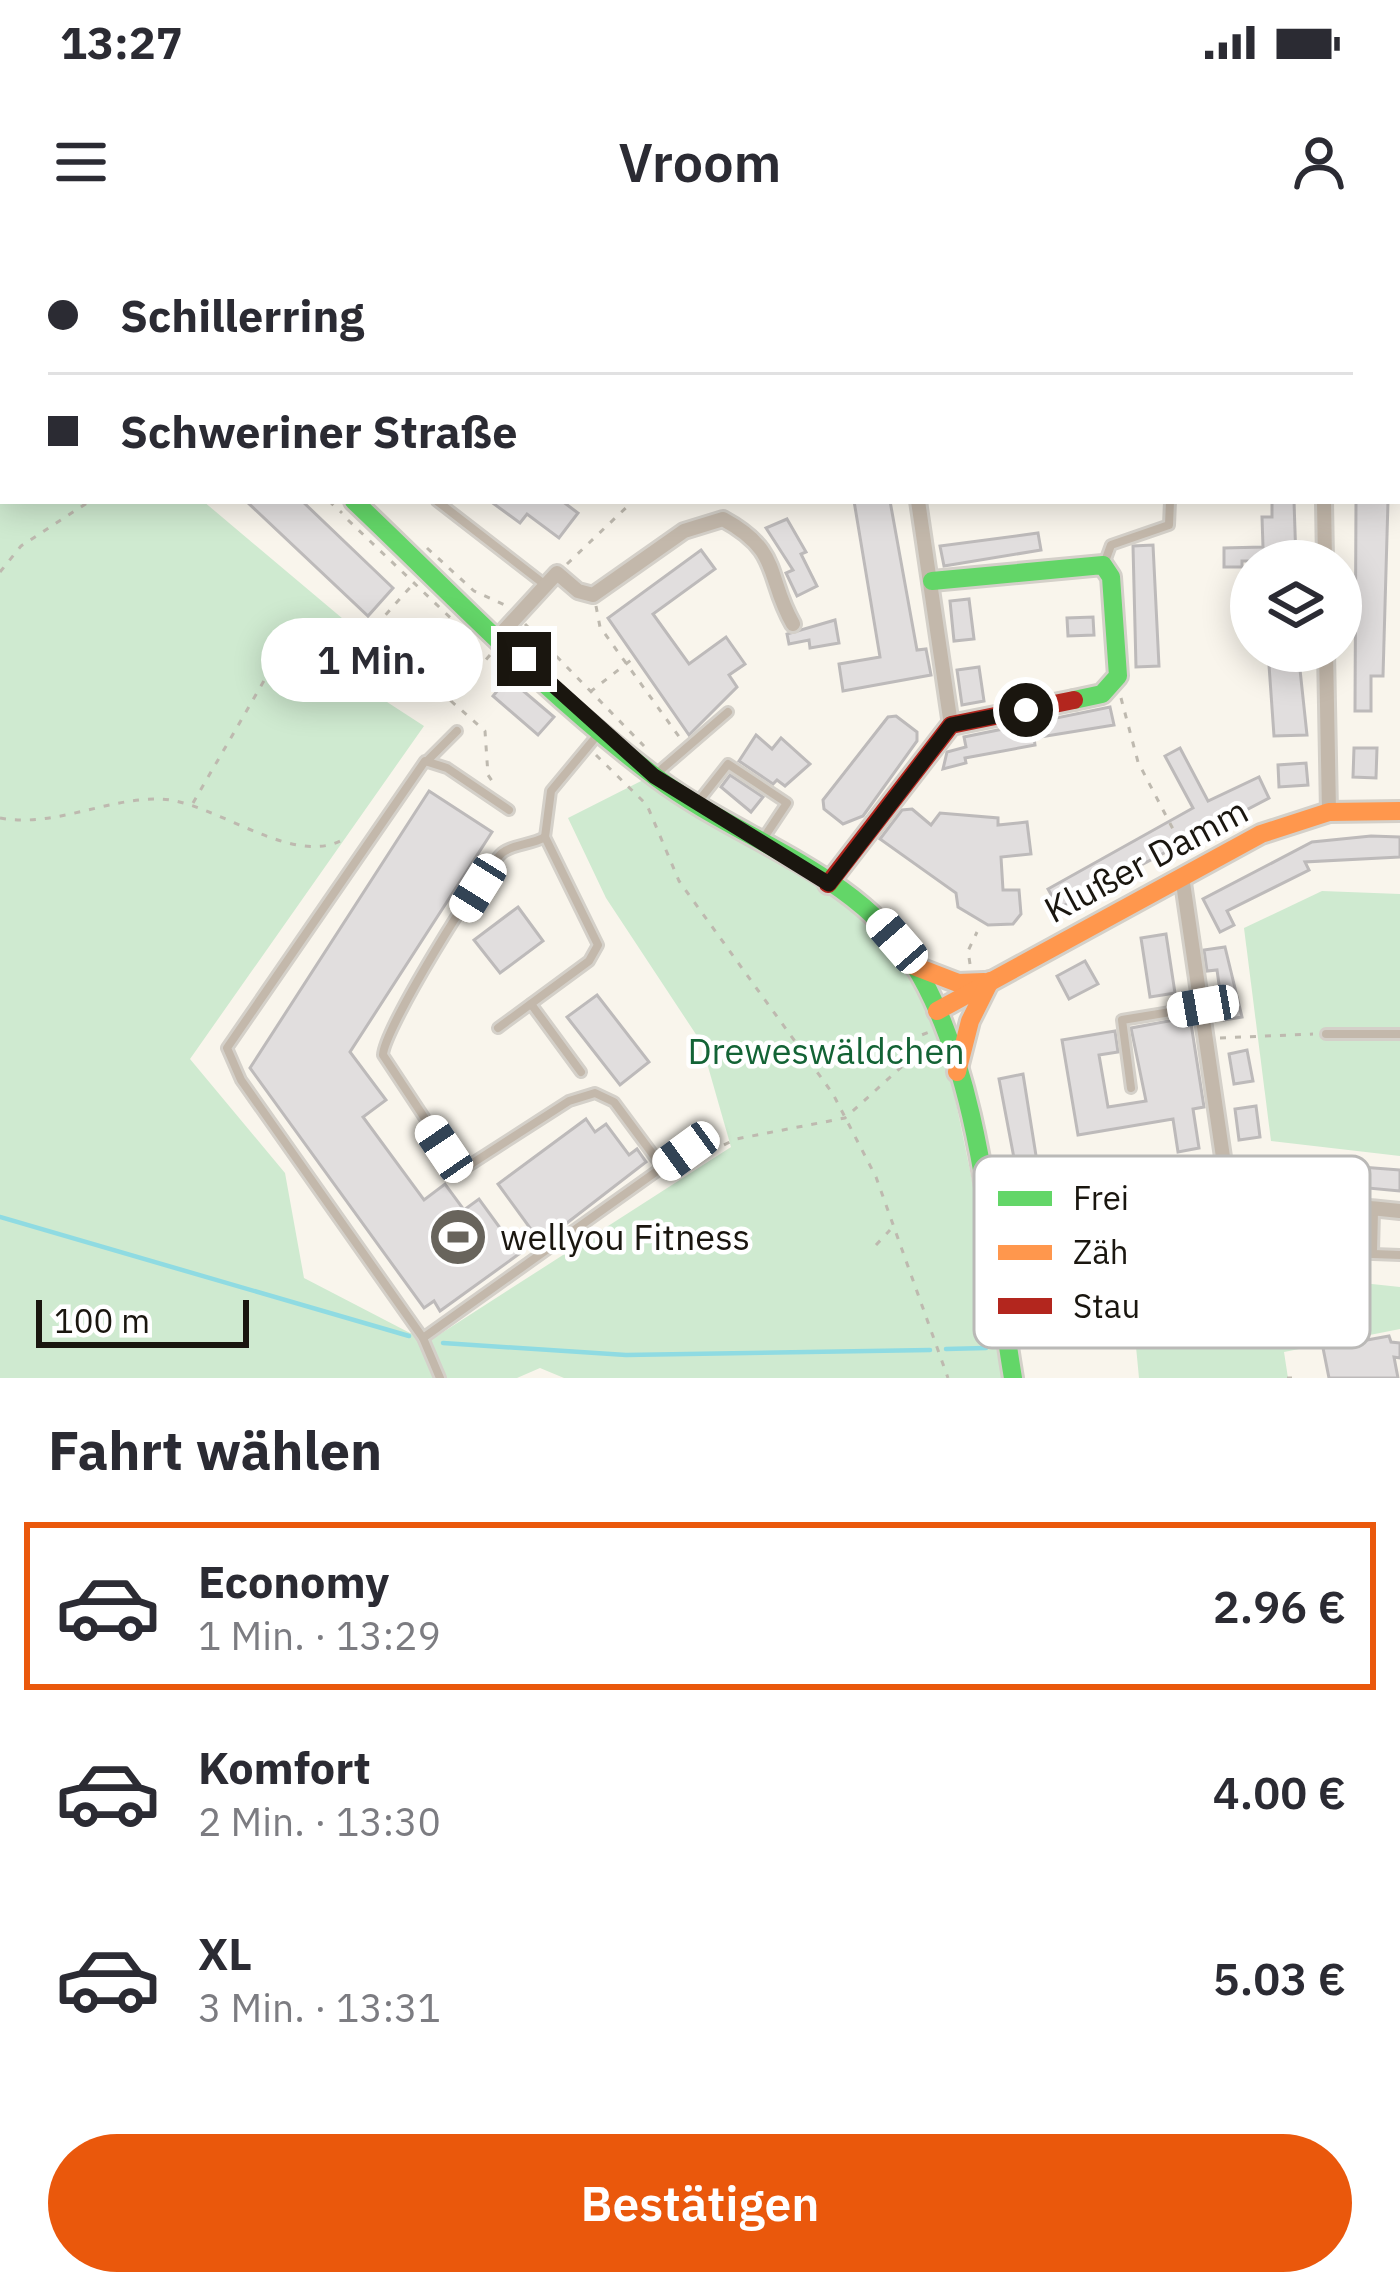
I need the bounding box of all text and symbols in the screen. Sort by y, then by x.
text: 13:27 [60,13,183,71]
text: Vroom [618,127,782,197]
icon: menu [48,129,114,195]
icon: person [1286,129,1352,195]
text: Schillerring [120,286,364,344]
text: Schweriner Straße [120,402,517,460]
map controls [1230,540,1362,672]
button: layers [1230,540,1362,672]
callout: 1 Min. [260,617,482,701]
route end [497,632,551,686]
text: 1 Min. [317,634,427,685]
route start [999,683,1053,737]
street label: Klußer Damm [1036,786,1256,933]
car [444,848,512,928]
car [860,902,934,980]
car [1164,982,1242,1030]
park label: Dreweswäldchen [687,1027,965,1074]
car [409,1109,479,1189]
car [646,1115,726,1187]
legend [974,1156,1370,1348]
text: Frei [1073,1176,1129,1219]
sports icon: wellyou Fitness [427,1206,489,1268]
place label: wellyou Fitness [500,1213,750,1260]
text: Zäh [1073,1230,1129,1273]
text: Stau [1073,1284,1140,1327]
scale bar [36,1294,249,1347]
text: 100 m [54,1299,150,1342]
text: Fahrt wählen [48,1415,382,1485]
icon: car [54,1552,162,1660]
text: Economy [198,1552,389,1610]
text: 2.96 € [1213,1577,1346,1635]
text: 1 Min. · 13:29 [198,1610,441,1661]
icon: car [54,1738,162,1846]
text: Komfort [198,1738,371,1796]
text: 4.00 € [1213,1763,1346,1821]
text: 2 Min. · 13:30 [198,1796,441,1847]
icon: car [54,1924,162,2032]
text: XL [198,1924,252,1982]
text: 5.03 € [1213,1949,1346,2007]
text: 3 Min. · 13:31 [198,1982,441,2033]
button: Bestätigen [48,2134,1352,2272]

